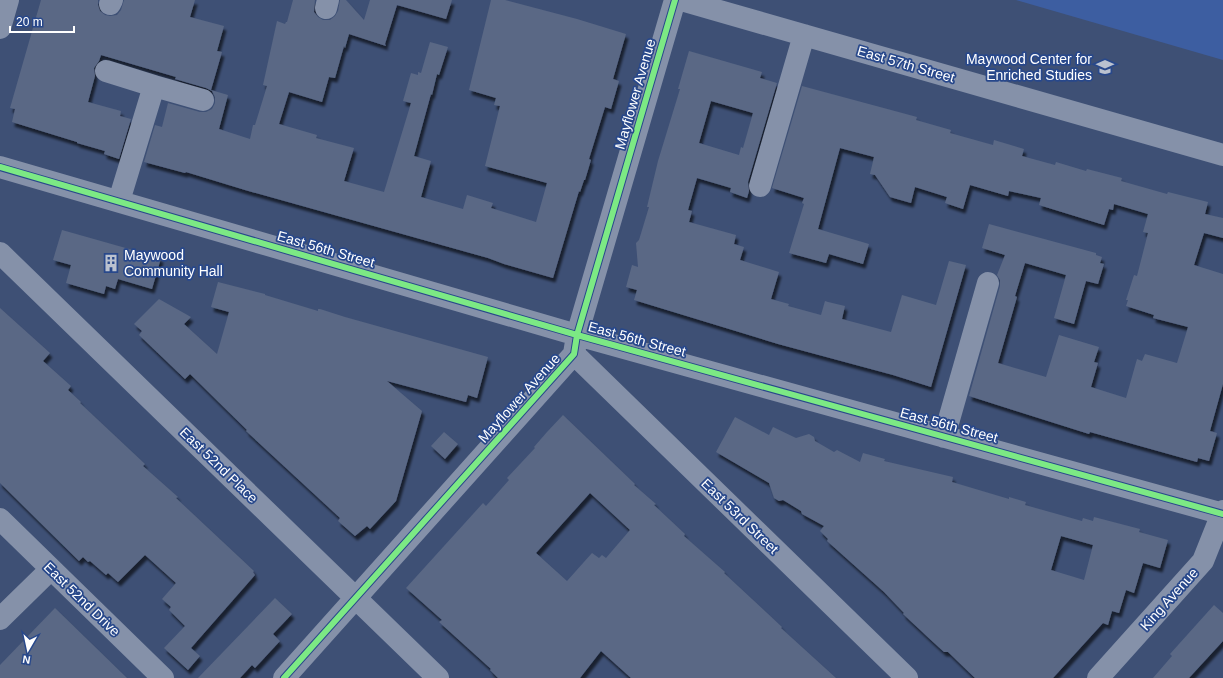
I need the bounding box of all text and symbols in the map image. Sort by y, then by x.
scale bar [10,8,74,34]
text: 20 m [16,15,43,29]
street label: Mayflower Avenue [612,37,658,151]
street label: East 57th Street [856,42,957,86]
place label: Maywood Center for Enriched Studies [966,51,1092,83]
school or university icon: Maywood Center for Enriched Studies [1095,57,1115,77]
street label: East 56th Street [276,227,377,271]
place label: Maywood Community Hall [124,247,223,279]
building icon: Maywood Community Hall [101,253,121,273]
street label: East 56th Street [586,318,688,360]
street label: Mayflower Avenue [475,350,563,446]
street label: East 56th Street [898,404,1000,446]
street label: East 52nd Place [177,424,261,506]
street label: East 53rd Street [698,475,782,557]
street label: East 52nd Drive [41,559,124,639]
street label: King Avenue [1137,564,1201,633]
north arrow [8,630,48,670]
text: N [22,653,31,666]

